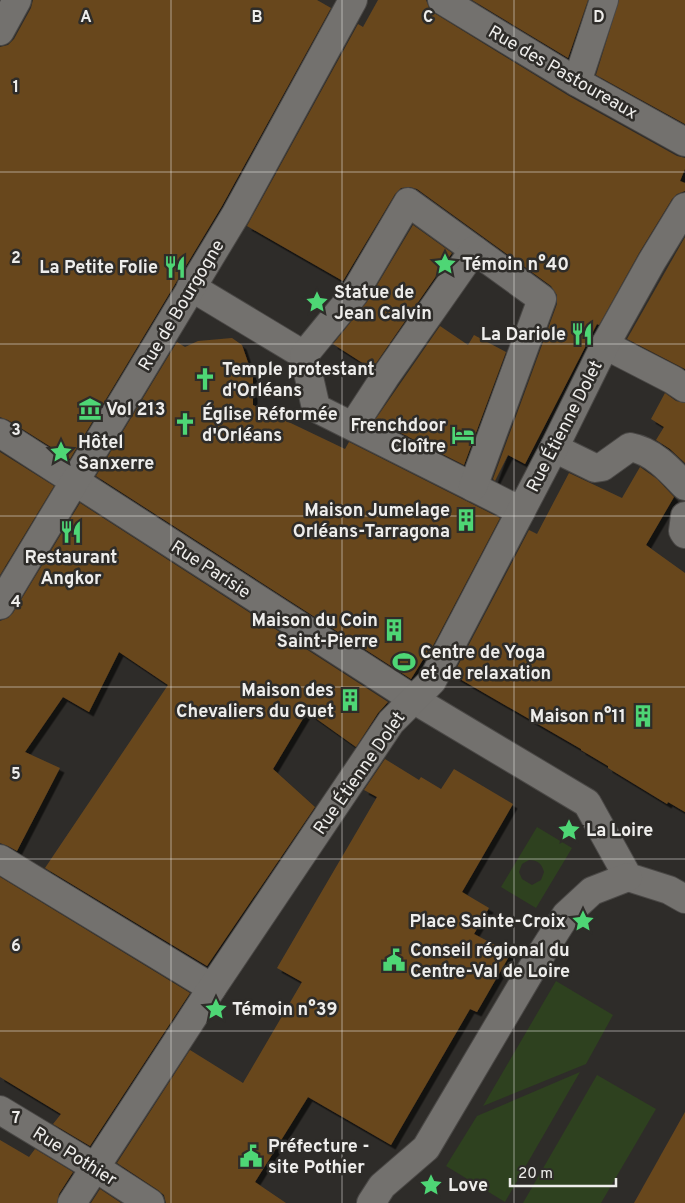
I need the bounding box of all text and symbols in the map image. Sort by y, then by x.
text: A [80,8,92,28]
text: B [251,8,263,28]
text: C [423,8,433,28]
text: D [593,8,605,28]
street label: Rue des Pastoureaux [483,21,641,125]
text: 1 [13,78,19,98]
street label: Rue de Bourgogne [134,236,231,376]
text: 2 [11,249,21,269]
place icon: Témoin n°40 [432,251,458,277]
restaurant icon: La Petite Folie [162,254,188,280]
place label: Témoin n°40 [462,254,569,277]
place label: La Petite Folie [39,257,158,280]
place label: Statue de Jean Calvin [334,282,432,326]
place icon: Statue de Jean Calvin [304,289,330,315]
restaurant icon: La Dariole [569,321,595,347]
place label: La Dariole [481,324,566,347]
street label: Rue Étienne Dolet [520,356,609,497]
place label: Temple protestant d'Orléans [222,359,375,403]
church icon: Temple protestant d'Orléans [192,366,218,392]
museum icon: Vol 213 [77,396,103,422]
place label: Vol 213 [106,399,166,422]
place label: Église Réformée d'Orléans [202,402,338,448]
church icon: Église Réformée d'Orléans [172,411,198,437]
place label: Frenchdoor Cloître [350,415,446,459]
text: 3 [11,421,21,441]
hotel icon: Frenchdoor Cloître [450,422,476,448]
place label: Hôtel Sanxerre [78,432,154,476]
place icon: Hôtel Sanxerre [48,439,74,465]
place label: Maison Jumelage Orléans-Tarragona [293,500,450,544]
building icon: Maison Jumelage Orléans-Tarragona [453,507,479,533]
restaurant icon: Restaurant Angkor [58,519,84,545]
street label: Rue Parisie [166,536,254,605]
place label: Restaurant Angkor [25,547,117,591]
text: 4 [11,593,21,613]
place label: Maison du Coin Saint-Pierre [251,610,378,654]
building icon: Maison du Coin Saint-Pierre [381,617,407,643]
place label: Centre de Yoga et de relaxation [420,642,551,686]
sports icon: Centre de Yoga et de relaxation [391,649,417,675]
place label: Maison des Chevaliers du Guet [176,680,334,724]
building icon: Maison des Chevaliers du Guet [337,687,363,713]
building icon: Maison n°11 [630,703,656,729]
place label: Maison n°11 [530,706,626,729]
street label: Rue Étienne Dolet [308,707,411,840]
text: 5 [11,765,21,785]
place icon: La Loire [556,817,582,843]
place label: La Loire [586,820,653,843]
place icon: Place Sainte-Croix [570,908,596,934]
place label: Place Sainte-Croix [410,911,566,934]
text: 6 [11,937,21,957]
place label: Conseil régional du Centre-Val de Loire [410,940,570,984]
public building icon: Conseil régional du Centre-Val de Loire [381,947,407,973]
place icon: Témoin n°39 [203,996,229,1022]
place label: Témoin n°39 [232,999,338,1022]
text: 7 [12,1109,20,1129]
street label: Rue Pothier [28,1122,121,1192]
place label: Préfecture - site Pothier [268,1136,370,1180]
public building icon: Préfecture - site Pothier [238,1143,264,1169]
scale bar [510,1156,616,1188]
text: 20 m [518,1165,553,1184]
place icon: Love [418,1172,444,1198]
place label: Love [448,1175,488,1198]

